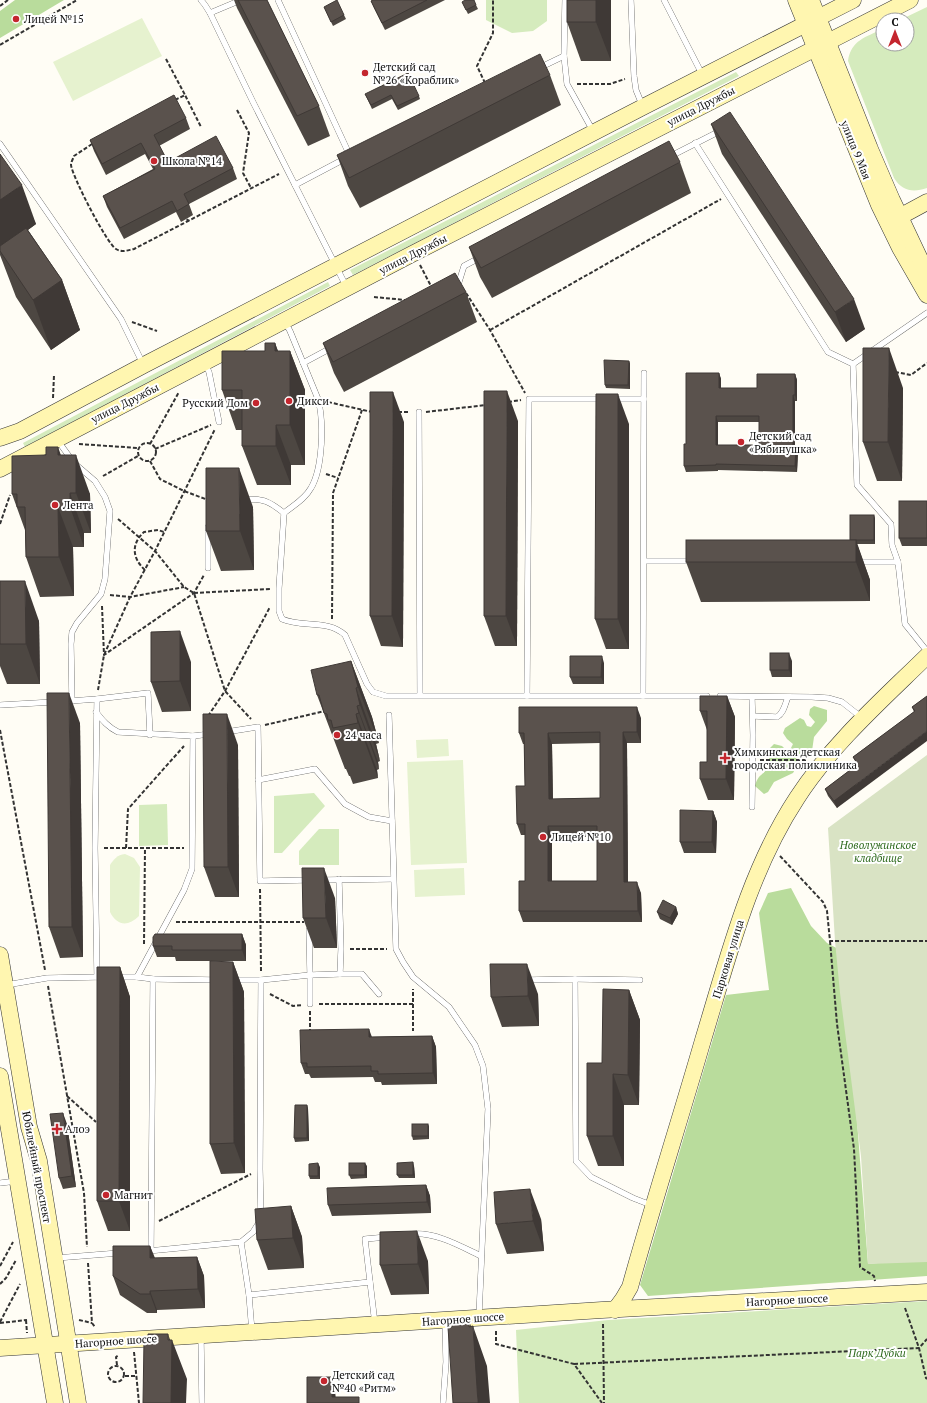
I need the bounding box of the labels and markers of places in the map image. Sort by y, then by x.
place label: Лицей №15 [23,12,84,26]
marker: Лицей №15 [11,14,21,24]
place label: Детский сад №26 «Кораблик» [373,60,459,87]
marker: Детский сад №26 «Кораблик» [360,68,370,78]
place label: Школа №14 [162,154,222,168]
marker: Школа №14 [149,156,159,166]
place label: Дикси [297,394,329,408]
place label: Русский Дом [182,396,248,410]
marker: Дикси [284,396,294,406]
marker: Русский Дом [251,398,261,408]
place label: Детский сад «Рябинушка» [749,429,817,456]
marker: Детский сад «Рябинушка» [736,437,746,447]
place label: Лента [62,498,94,512]
marker: Лента [50,500,60,510]
place label: 24 часа [345,728,382,742]
marker: 24 часа [332,730,342,740]
place label: Химкинская детская городская поликлиника [734,745,858,772]
marker: Химкинская детская городская поликлиника [719,752,731,764]
place label: Лицей №10 [550,830,611,844]
marker: Лицей №10 [538,832,548,842]
place label: Алоэ [65,1122,90,1136]
marker: Алоэ [52,1124,62,1134]
place label: Магнит [114,1188,153,1202]
marker: Магнит [101,1190,111,1200]
place label: Детский сад №40 «Ритм» [332,1368,396,1395]
marker: Детский сад №40 «Ритм» [319,1376,329,1386]

